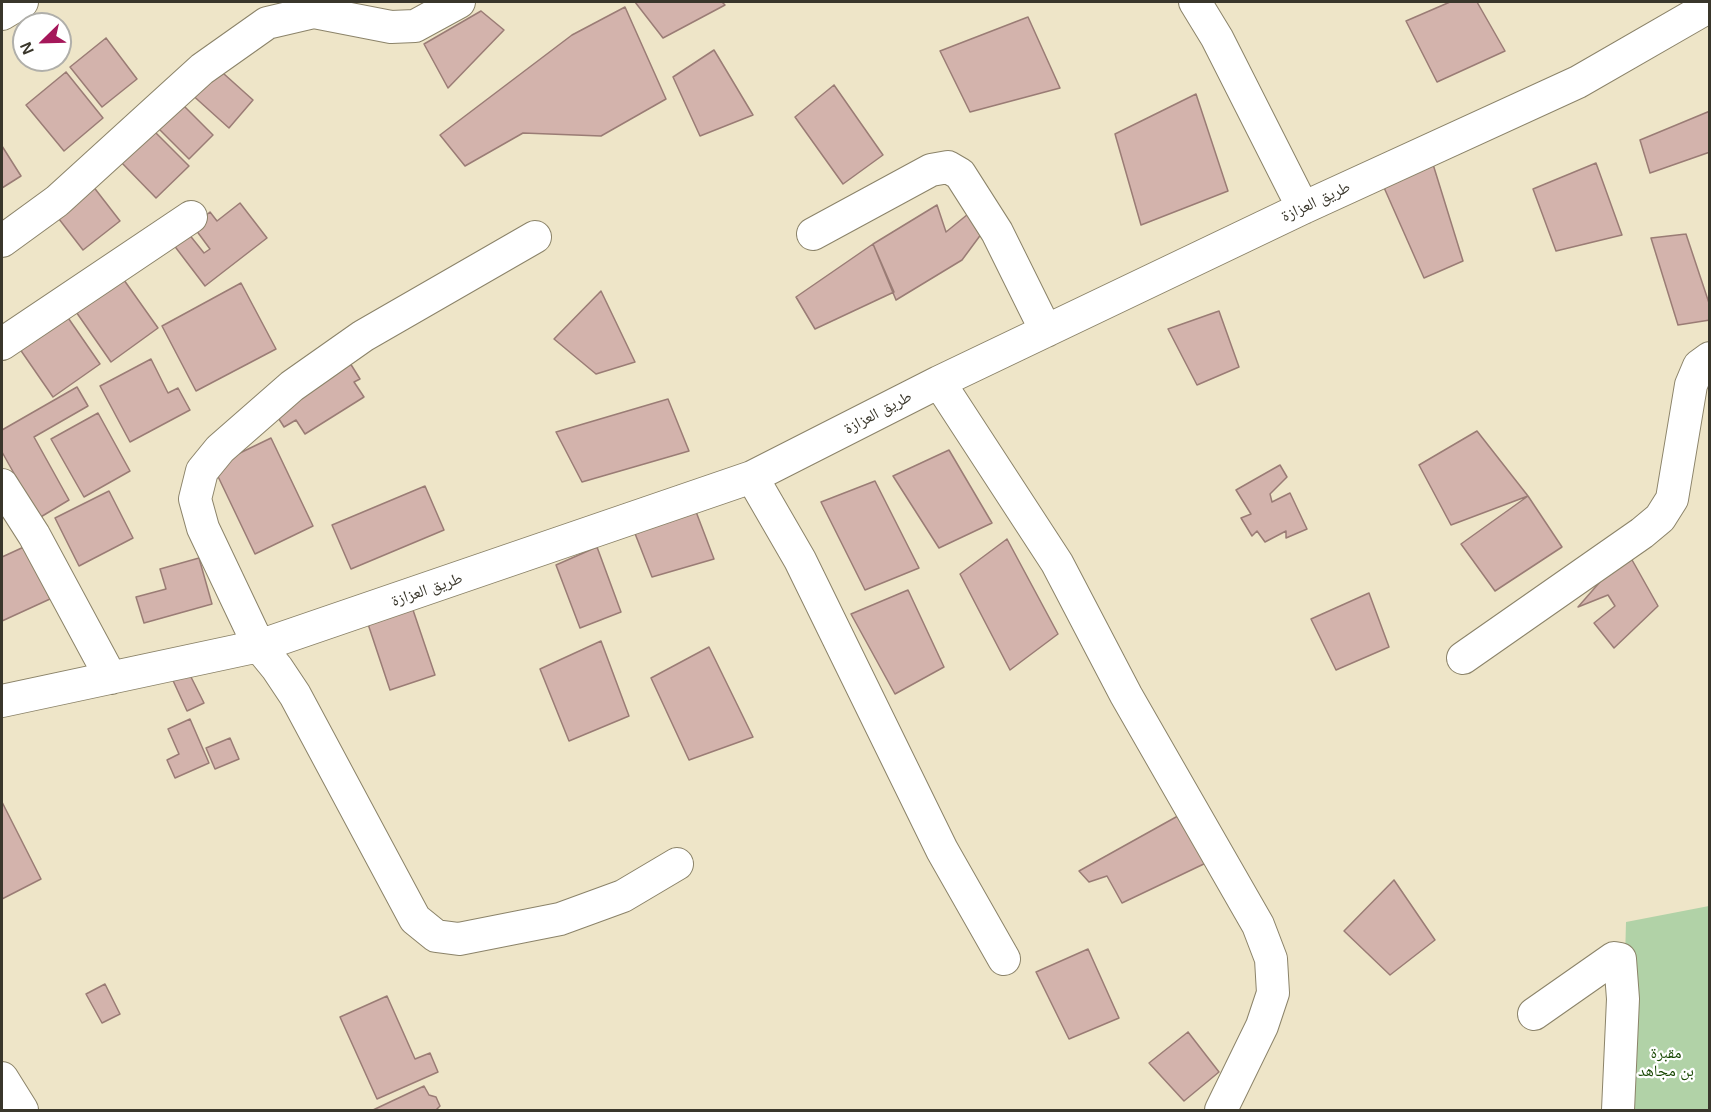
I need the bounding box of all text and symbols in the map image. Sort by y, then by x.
north arrow [12,12,72,72]
text: N [17,40,37,57]
street label: طريق العزازة [1278,178,1354,226]
street label: طريق العزازة [841,387,915,439]
street label: طريق العزازة [389,569,465,611]
park label: مقبرة بن مجاهد [1638,1044,1694,1082]

